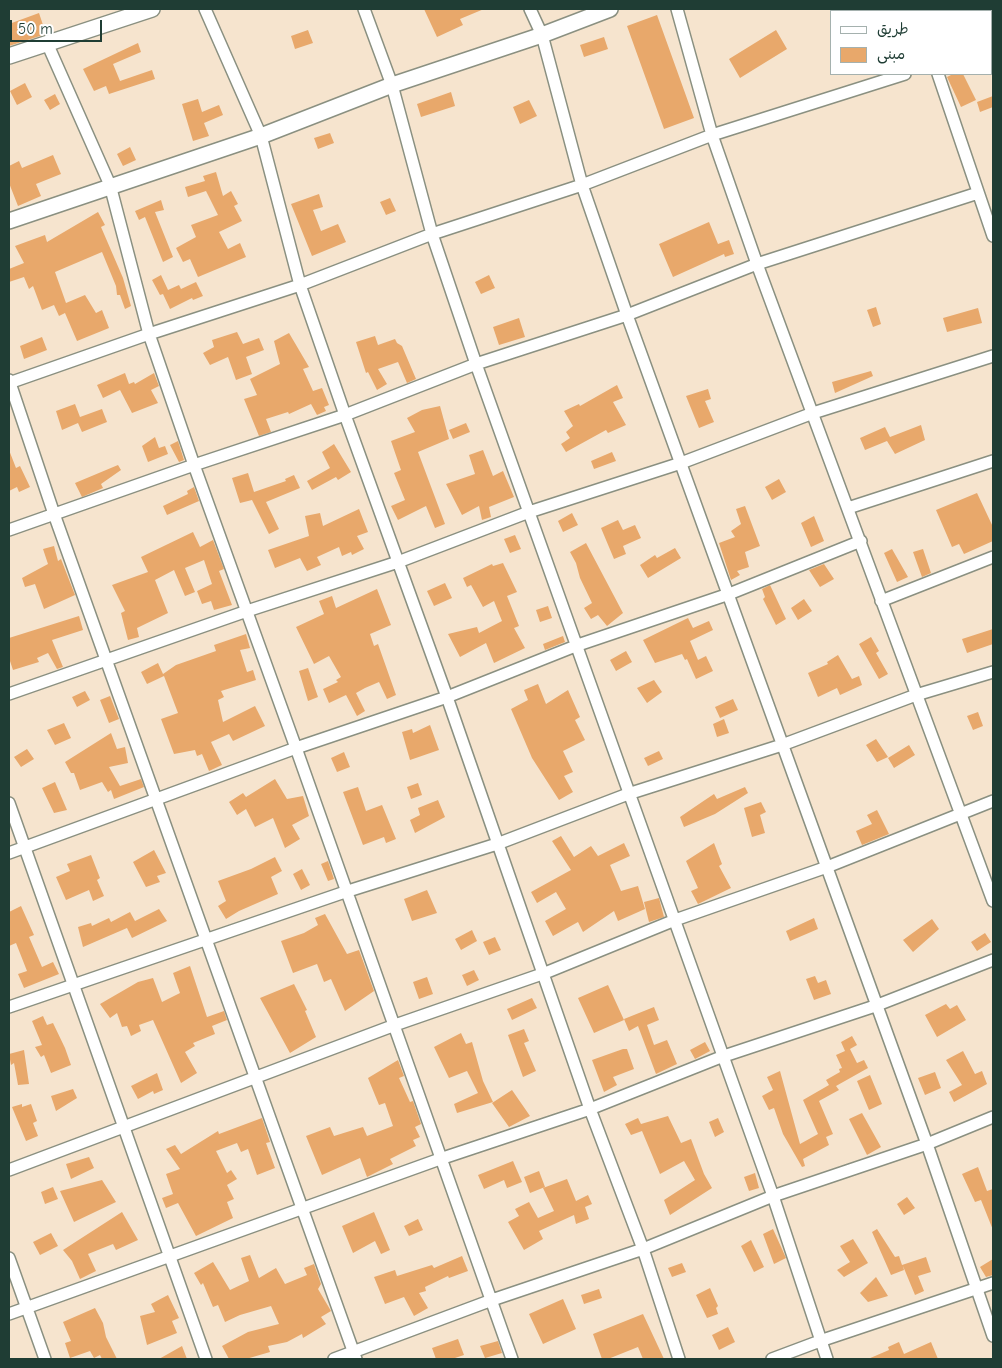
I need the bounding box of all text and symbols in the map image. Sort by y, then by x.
scale bar [12,10,105,42]
legend [830,10,992,75]
text: 50 m [18,20,53,38]
text: طريق [877,20,909,38]
text: مبنى [877,45,905,63]

